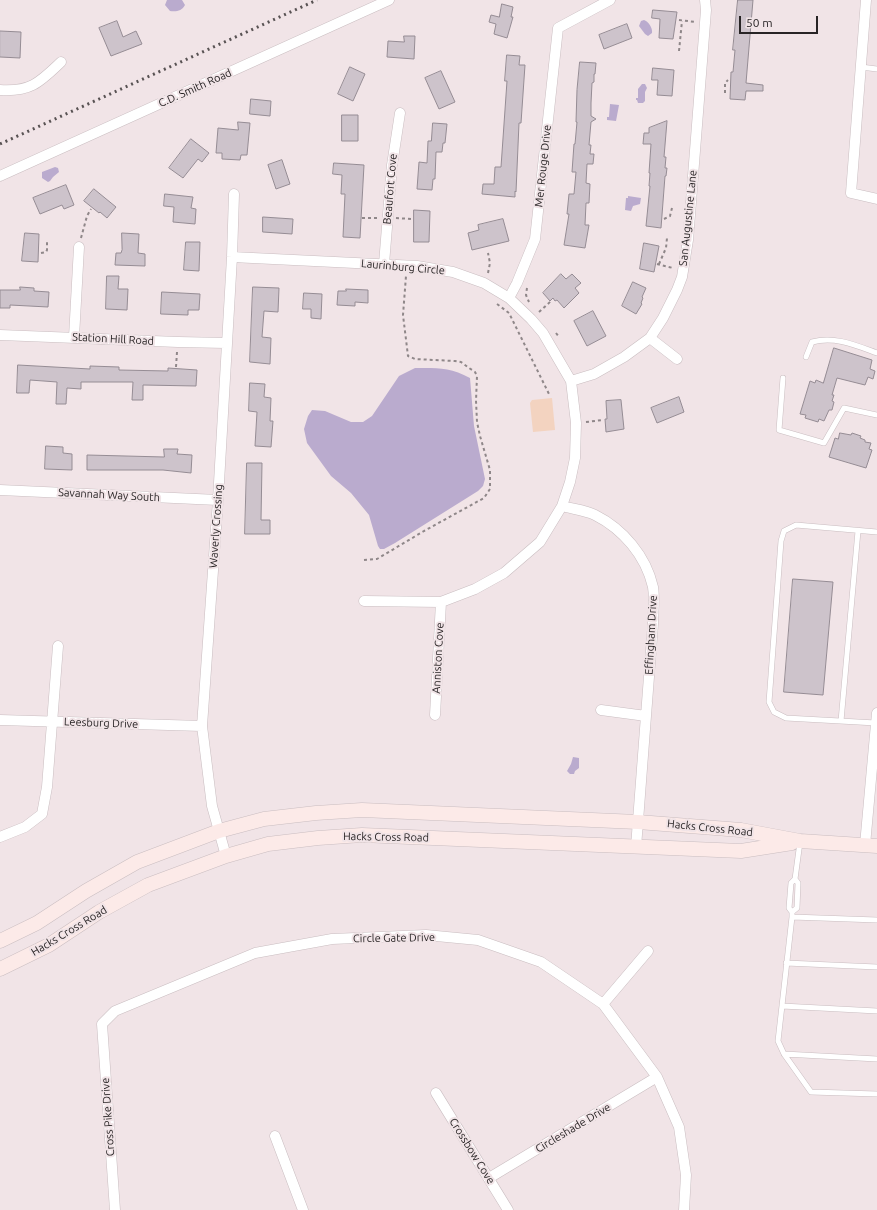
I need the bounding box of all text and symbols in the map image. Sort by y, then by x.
scale bar [741,8,820,34]
text: 50 m [746,16,773,29]
street label: C.D. Smith Road [156,66,234,110]
street label: Mer Rouge Drive [532,124,554,208]
street label: Beaufort Cove [380,153,400,225]
street label: San Augustine Lane [676,169,700,267]
street label: Laurinburg Circle [361,257,445,277]
street label: Station Hill Road [72,330,154,348]
street label: Waverly Crossing [206,484,226,568]
street label: Savannah Way South [58,486,160,504]
street label: Effingham Drive [642,595,660,675]
street label: Anniston Cove [430,622,446,694]
street label: Leesburg Drive [64,715,138,731]
street label: Hacks Cross Road [667,817,753,839]
street label: Hacks Cross Road [343,830,429,844]
street label: Hacks Cross Road [29,903,109,959]
street label: Circle Gate Drive [353,931,435,945]
street label: Cross Pike Drive [99,1077,117,1157]
street label: Circleshade Drive [533,1100,613,1156]
street label: Crossbow Cove [446,1116,498,1186]

